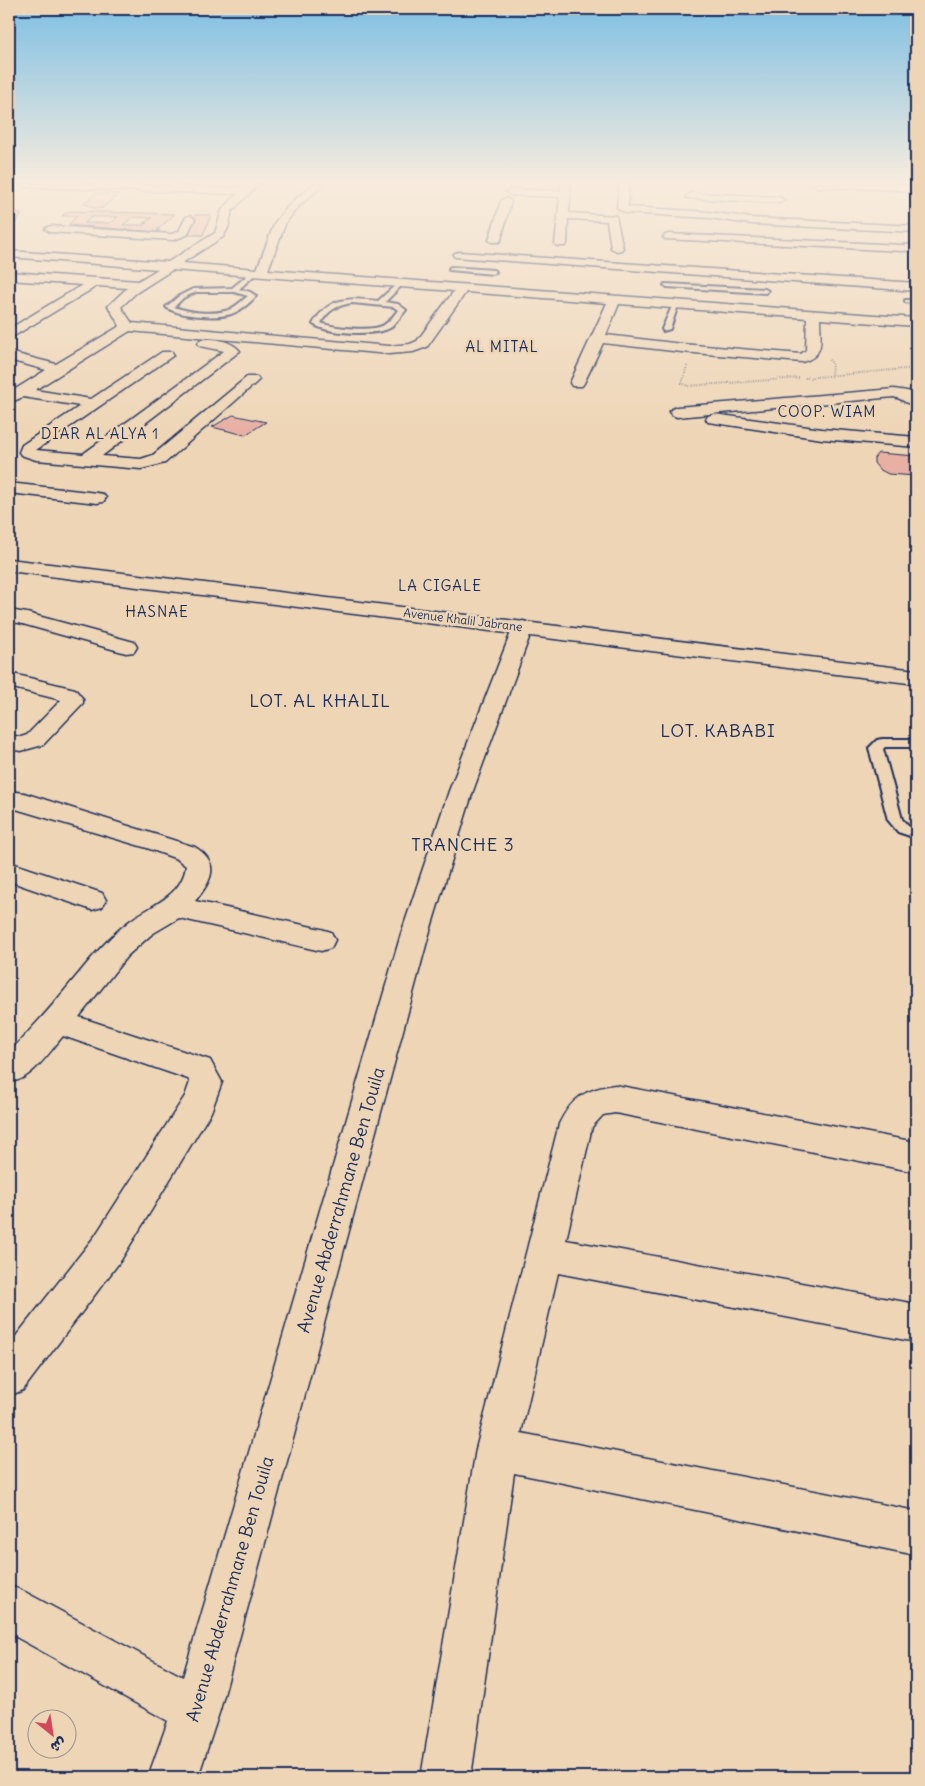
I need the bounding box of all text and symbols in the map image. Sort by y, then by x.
district label: AL MITAL [465,337,539,356]
district label: COOP. WIAM [777,402,877,421]
district label: DIAR AL ALYA 1 [41,424,159,443]
district label: LA CIGALE [398,576,482,595]
district label: HASNAE [125,602,189,621]
street label: Avenue Khalil Jabrane [403,605,523,634]
district label: LOT. AL KHALIL [249,689,391,712]
district label: LOT. KABABI [660,719,776,742]
district label: TRANCHE 3 [411,833,515,856]
street label: Avenue Abderrahmane Ben Touila [292,1064,390,1335]
street label: Avenue Abderrahmane Ben Touila [181,1453,279,1724]
north arrow [28,1708,78,1758]
text: ش [47,1734,70,1757]

